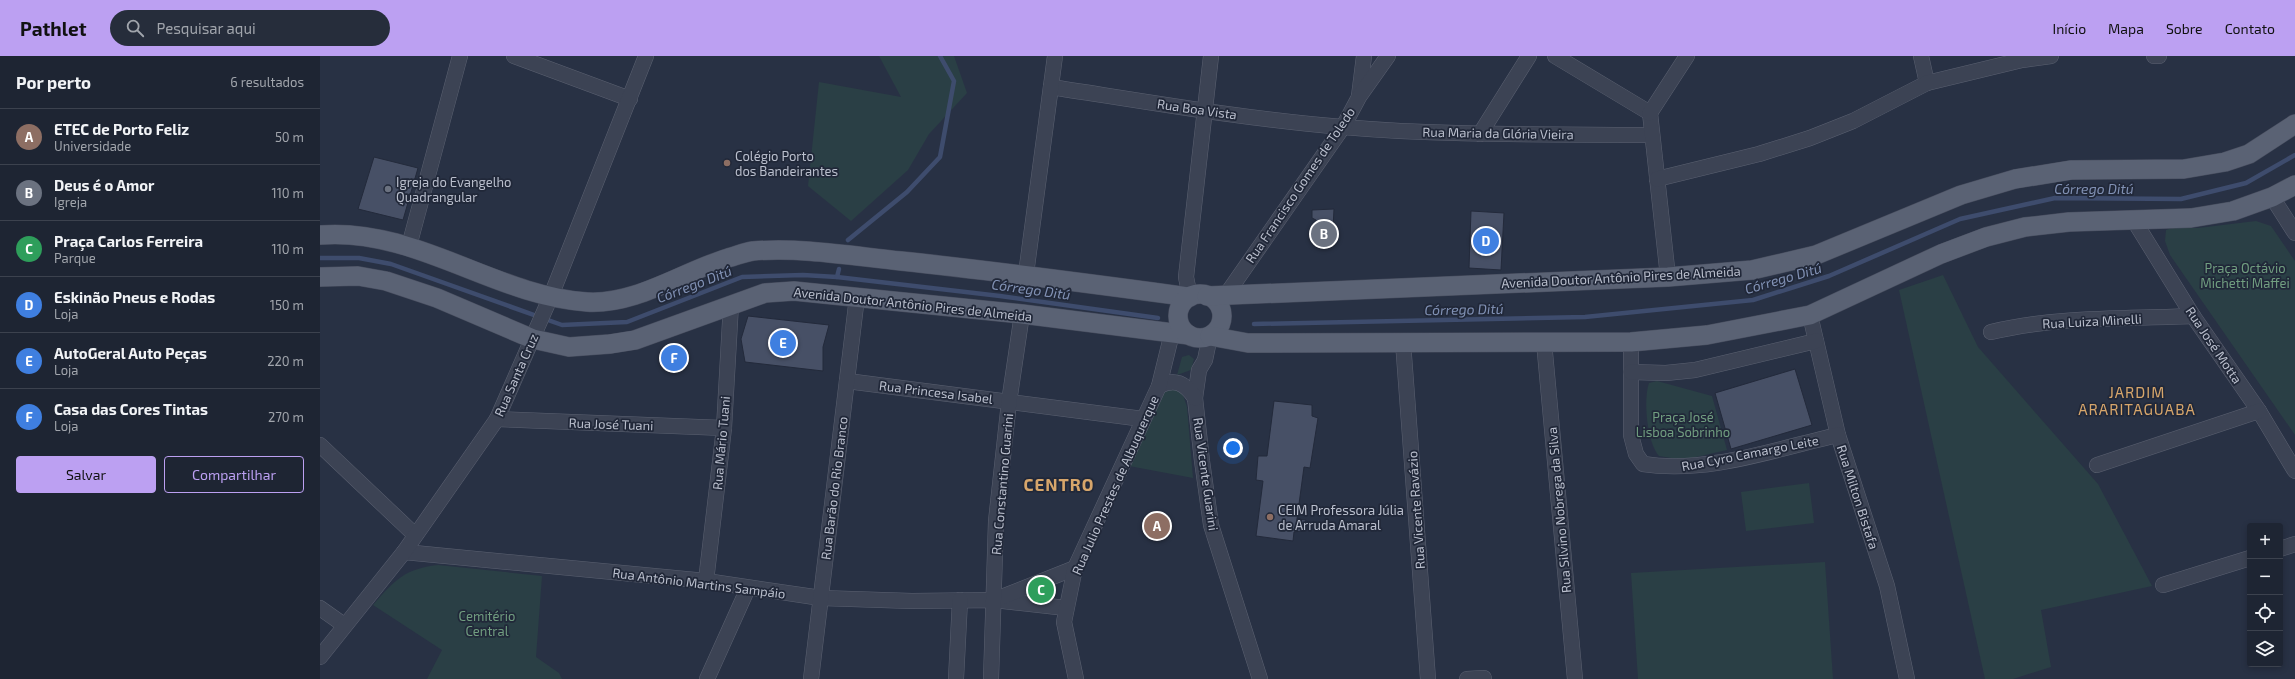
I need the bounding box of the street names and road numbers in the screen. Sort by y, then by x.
street label: Rua Boa Vista [1156,95,1238,123]
street label: Rua Francisco Gomes de Toledo [1242,104,1358,266]
street label: Rua Maria da Glória Vieira [1422,124,1574,142]
street label: Avenida Doutor Antônio Pires de Almeida [1501,263,1741,291]
street label: Avenida Doutor Antônio Pires de Almeida [793,284,1033,324]
street label: Rua José Motta [2182,303,2246,387]
street label: Rua Luiza Minelli [2042,310,2142,332]
street label: Rua Santa Cruz [491,331,541,419]
street label: Rua Princesa Isabel [878,377,994,407]
street label: Rua Julio Prestes de Albuquerque [1068,393,1162,577]
street label: Rua Mário Tuani [709,395,733,491]
street label: Rua Constantino Guarini [988,413,1016,555]
street label: Rua José Tuani [568,415,654,433]
street label: Rua Barão do Rio Branco [817,415,851,561]
street label: Rua Vicente Guarini [1190,417,1222,531]
street label: Rua Silvino Nobrega da Silva [1544,426,1574,594]
street label: Rua Cyro Camargo Leite [1680,432,1820,474]
street label: Rua Milton Bistafa [1834,443,1882,551]
street label: Rua Vicente Ravázio [1404,450,1428,570]
street label: Rua Antônio Martins Sampáio [612,564,786,602]

